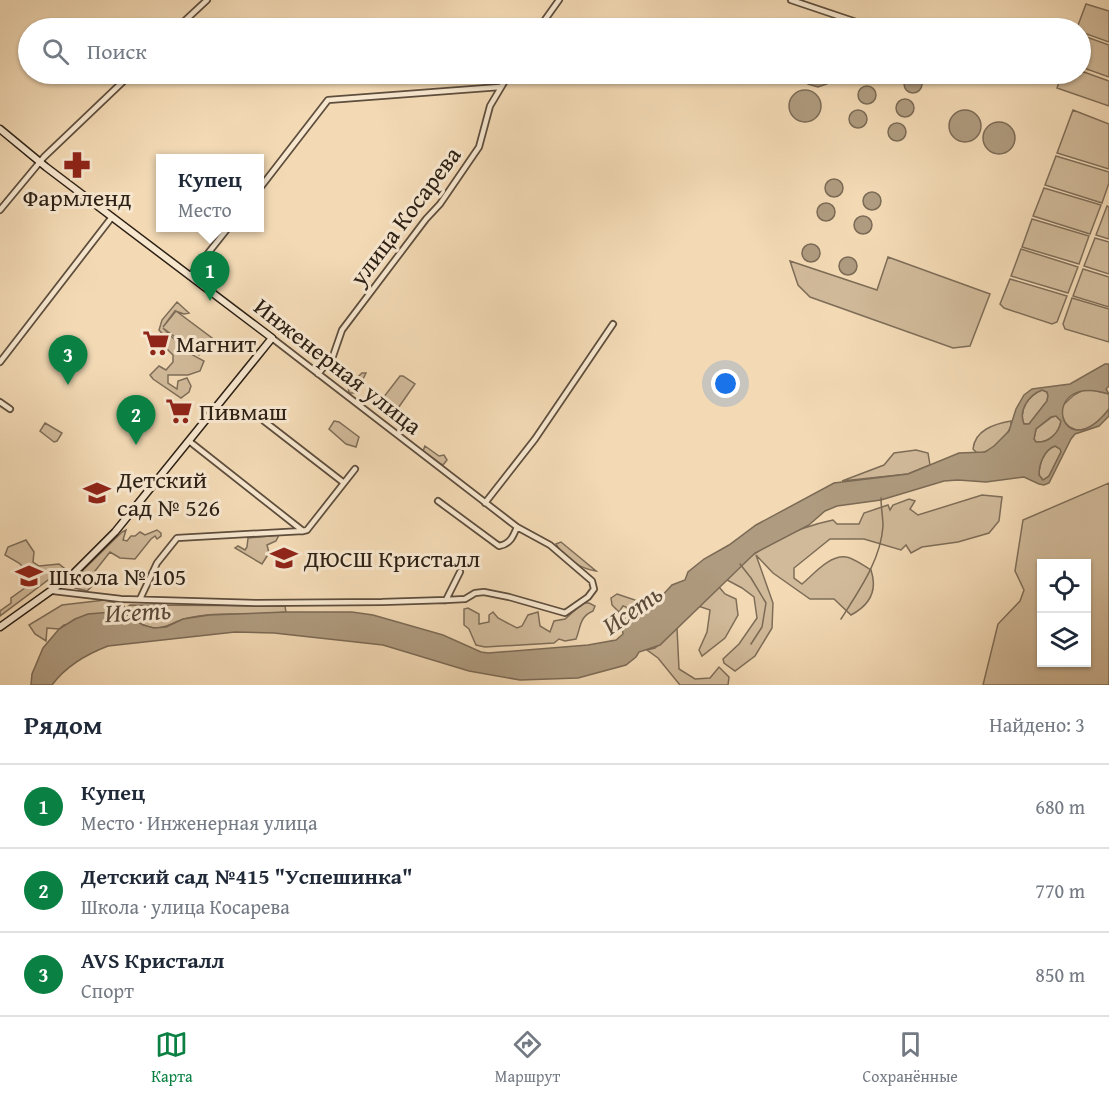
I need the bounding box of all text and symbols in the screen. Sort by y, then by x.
search box [18,18,1091,84]
icon: search [39,35,72,68]
text: Поиск [87,35,147,67]
street label: улица Косарева [340,139,469,294]
pharmacy icon: Фармленд [62,150,92,180]
popup [156,154,264,232]
text: Купец [178,163,242,195]
place label: Фармленд [23,180,131,215]
text: Место [178,195,232,224]
pin: 1 [190,252,230,301]
street label: Инженерная улица [247,289,430,443]
place label: Магнит [176,326,257,361]
supermarket icon: Магнит [141,328,171,358]
pin: 3 [48,336,88,385]
your location [711,369,740,398]
place label: Пивмаш [199,394,287,429]
pin: 2 [116,396,156,445]
supermarket icon: Пивмаш [164,396,194,426]
place label: Детcкий сад № 526 [116,462,220,525]
school or university icon: Детcкий сад № 526 [82,478,112,508]
place label: ДЮСШ Кристалл [303,541,480,576]
school or university icon: ДЮСШ Кристалл [269,543,299,573]
place label: Школа № 105 [49,559,186,594]
map controls [1037,559,1091,667]
button: locate [1037,559,1091,613]
school or university icon: Школа № 105 [14,561,44,591]
water label: Исеть [594,574,670,644]
water label: Исеть [104,590,172,632]
button: layers [1037,613,1091,667]
text: Рядом [24,705,102,744]
text: Найдено: 3 [989,710,1085,739]
text: Купец [81,776,145,808]
text: 1 [38,792,49,821]
text: 680 m [1035,792,1085,821]
text: Место · Инженерная улица [81,808,317,837]
text: Детский сад №415 "Успешинка" [81,860,413,892]
text: 2 [38,876,49,905]
text: 770 m [1035,876,1085,905]
text: Школа · улица Косарева [81,892,290,921]
text: AVS Кристалл [81,944,224,976]
text: 3 [38,960,49,989]
text: 850 m [1035,960,1085,989]
text: Спорт [81,976,134,1005]
tab: Карта [151,1028,193,1088]
tab: Маршрут [495,1028,560,1088]
tab: Сохранённые [863,1028,958,1088]

